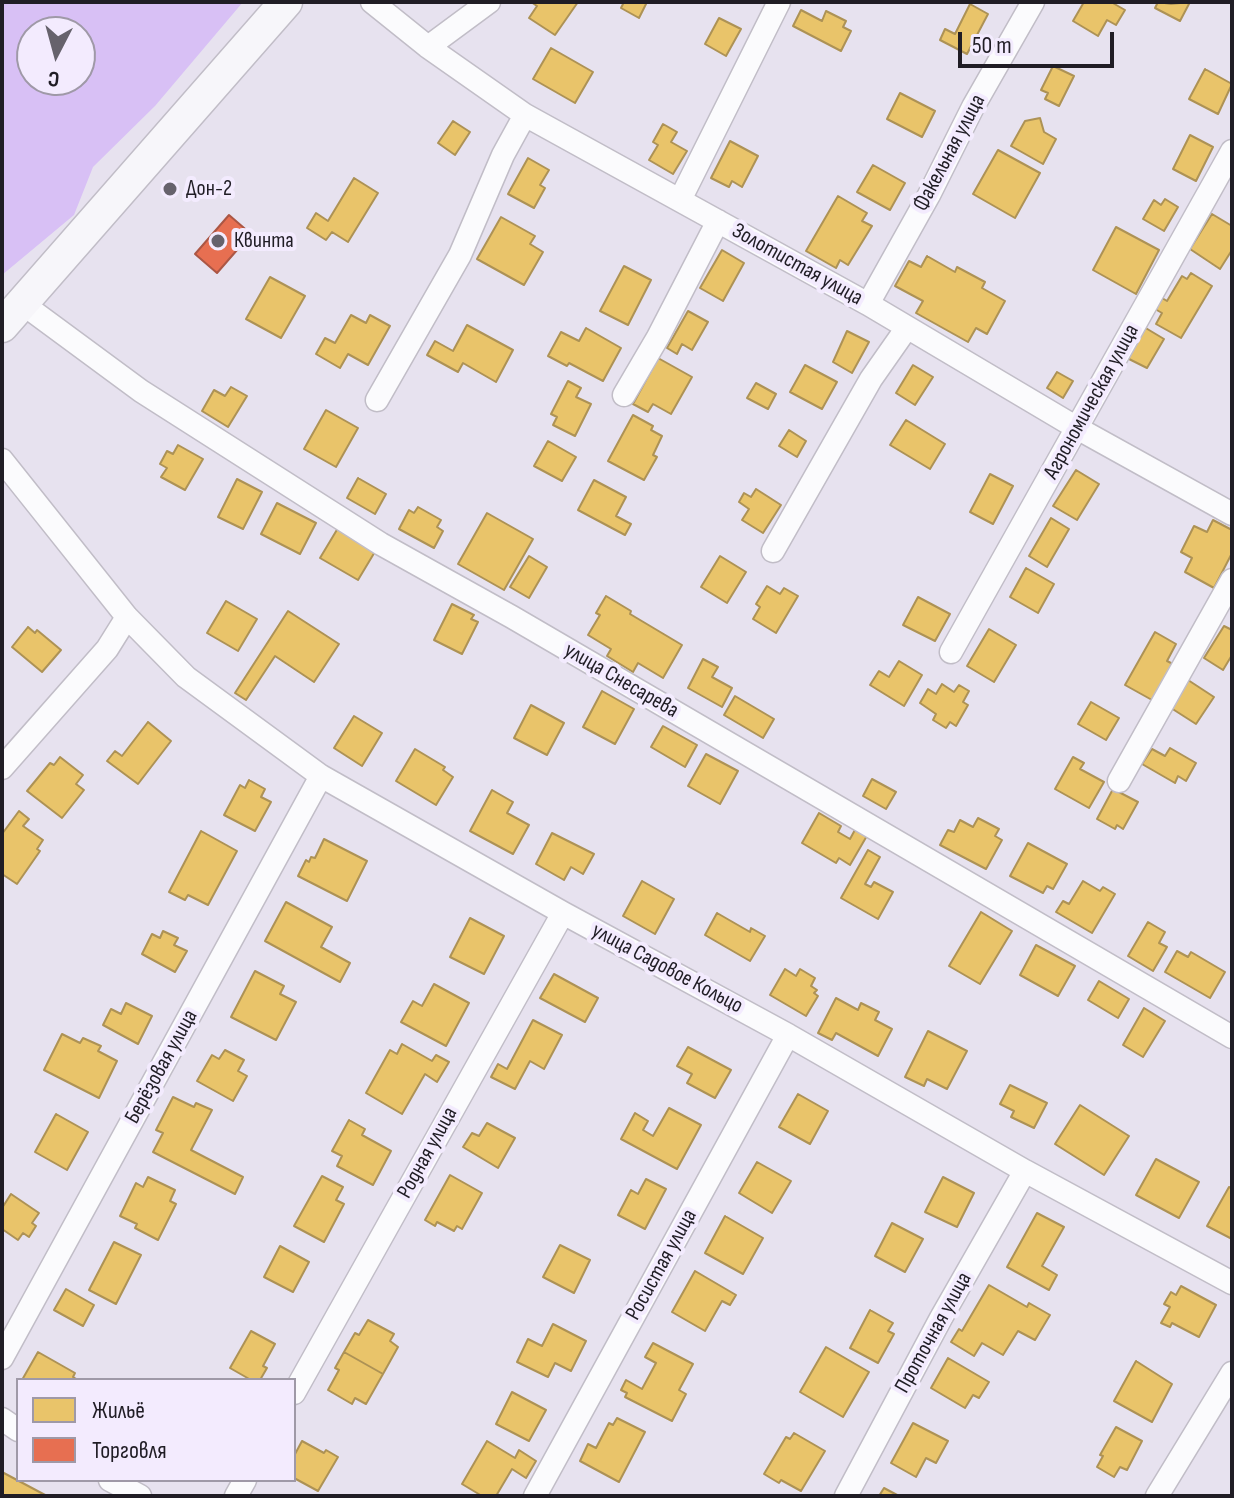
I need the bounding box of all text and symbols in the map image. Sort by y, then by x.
north arrow [16,16,96,96]
scale bar [962,16,1118,66]
text: 50 m [972,31,1012,60]
text: С [47,64,61,92]
street label: Факельная улица [908,90,992,216]
place label: Дон-2 [186,176,232,202]
marker: Дон-2 [161,180,179,198]
street label: Золотистая улица [727,218,867,312]
place label: Квинта [234,228,294,254]
marker: Квинта [209,232,227,250]
street label: Агрономическая улица [1039,320,1145,484]
street label: улица Снесарева [559,638,683,724]
street label: улица Садовое Кольцо [587,918,747,1020]
street label: Берёзовая улица [120,1005,204,1129]
street label: Родная улица [392,1103,464,1203]
street label: Росистая улица [621,1205,703,1325]
street label: Проточная улица [890,1268,978,1398]
legend [16,1378,296,1482]
text: Жильё [92,1396,145,1425]
text: Торговля [92,1436,167,1465]

